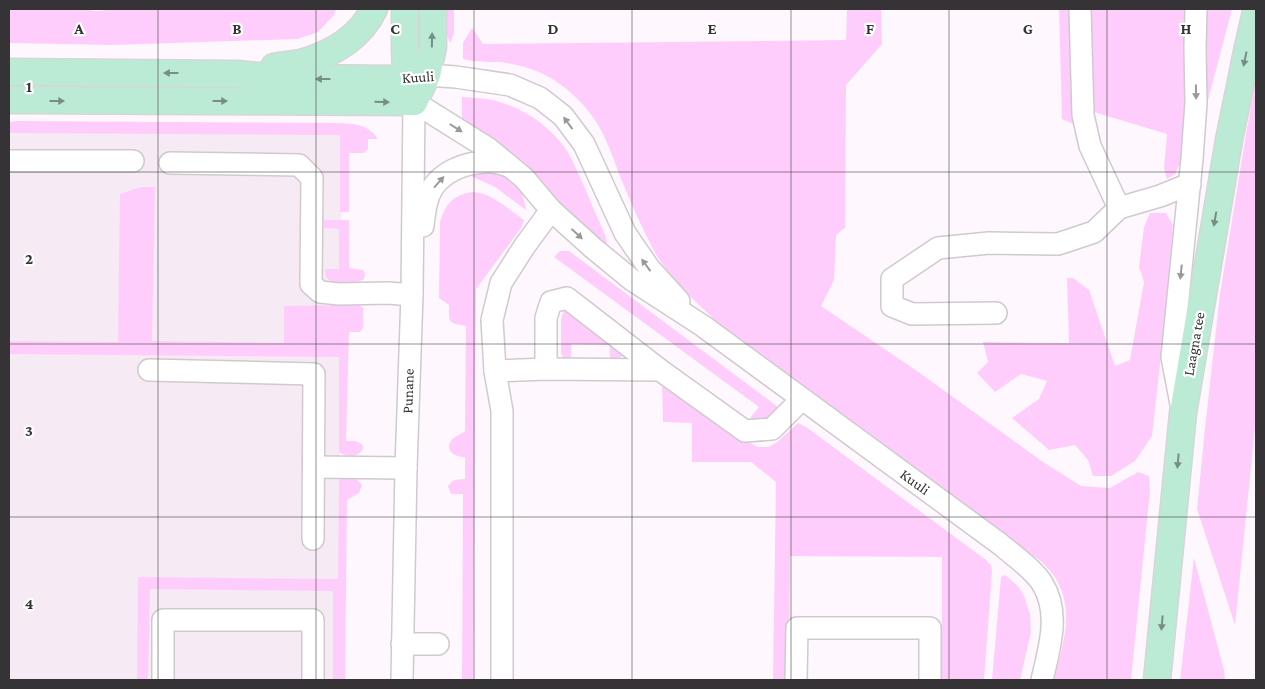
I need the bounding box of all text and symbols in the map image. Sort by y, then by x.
text: A [73,20,84,37]
text: B [232,20,242,37]
text: C [390,20,400,37]
text: D [547,20,559,37]
text: E [707,20,717,37]
text: F [866,20,875,37]
text: G [1023,20,1033,37]
text: H [1181,20,1192,37]
one-way arrow [429,31,437,47]
one-way arrow [1241,51,1249,67]
street label: Kuuli [401,68,435,86]
one-way arrow [163,69,179,77]
one-way arrow [314,74,330,82]
text: 1 [26,78,32,95]
one-way arrow [1192,85,1200,101]
one-way arrow [50,97,66,105]
one-way arrow [212,97,228,105]
one-way arrow [375,98,391,106]
one-way arrow [563,117,574,130]
one-way arrow [449,123,462,133]
one-way arrow [433,176,445,188]
one-way arrow [1211,211,1219,227]
one-way arrow [571,229,584,240]
text: 2 [25,250,33,267]
one-way arrow [642,258,652,271]
one-way arrow [1177,264,1185,280]
street label: Laagna tee [1181,310,1209,377]
street label: Punane [399,368,417,414]
text: 3 [25,422,33,439]
one-way arrow [1174,454,1182,470]
street label: Kuuli [897,466,933,498]
text: 4 [25,595,34,612]
one-way arrow [1158,615,1166,631]

